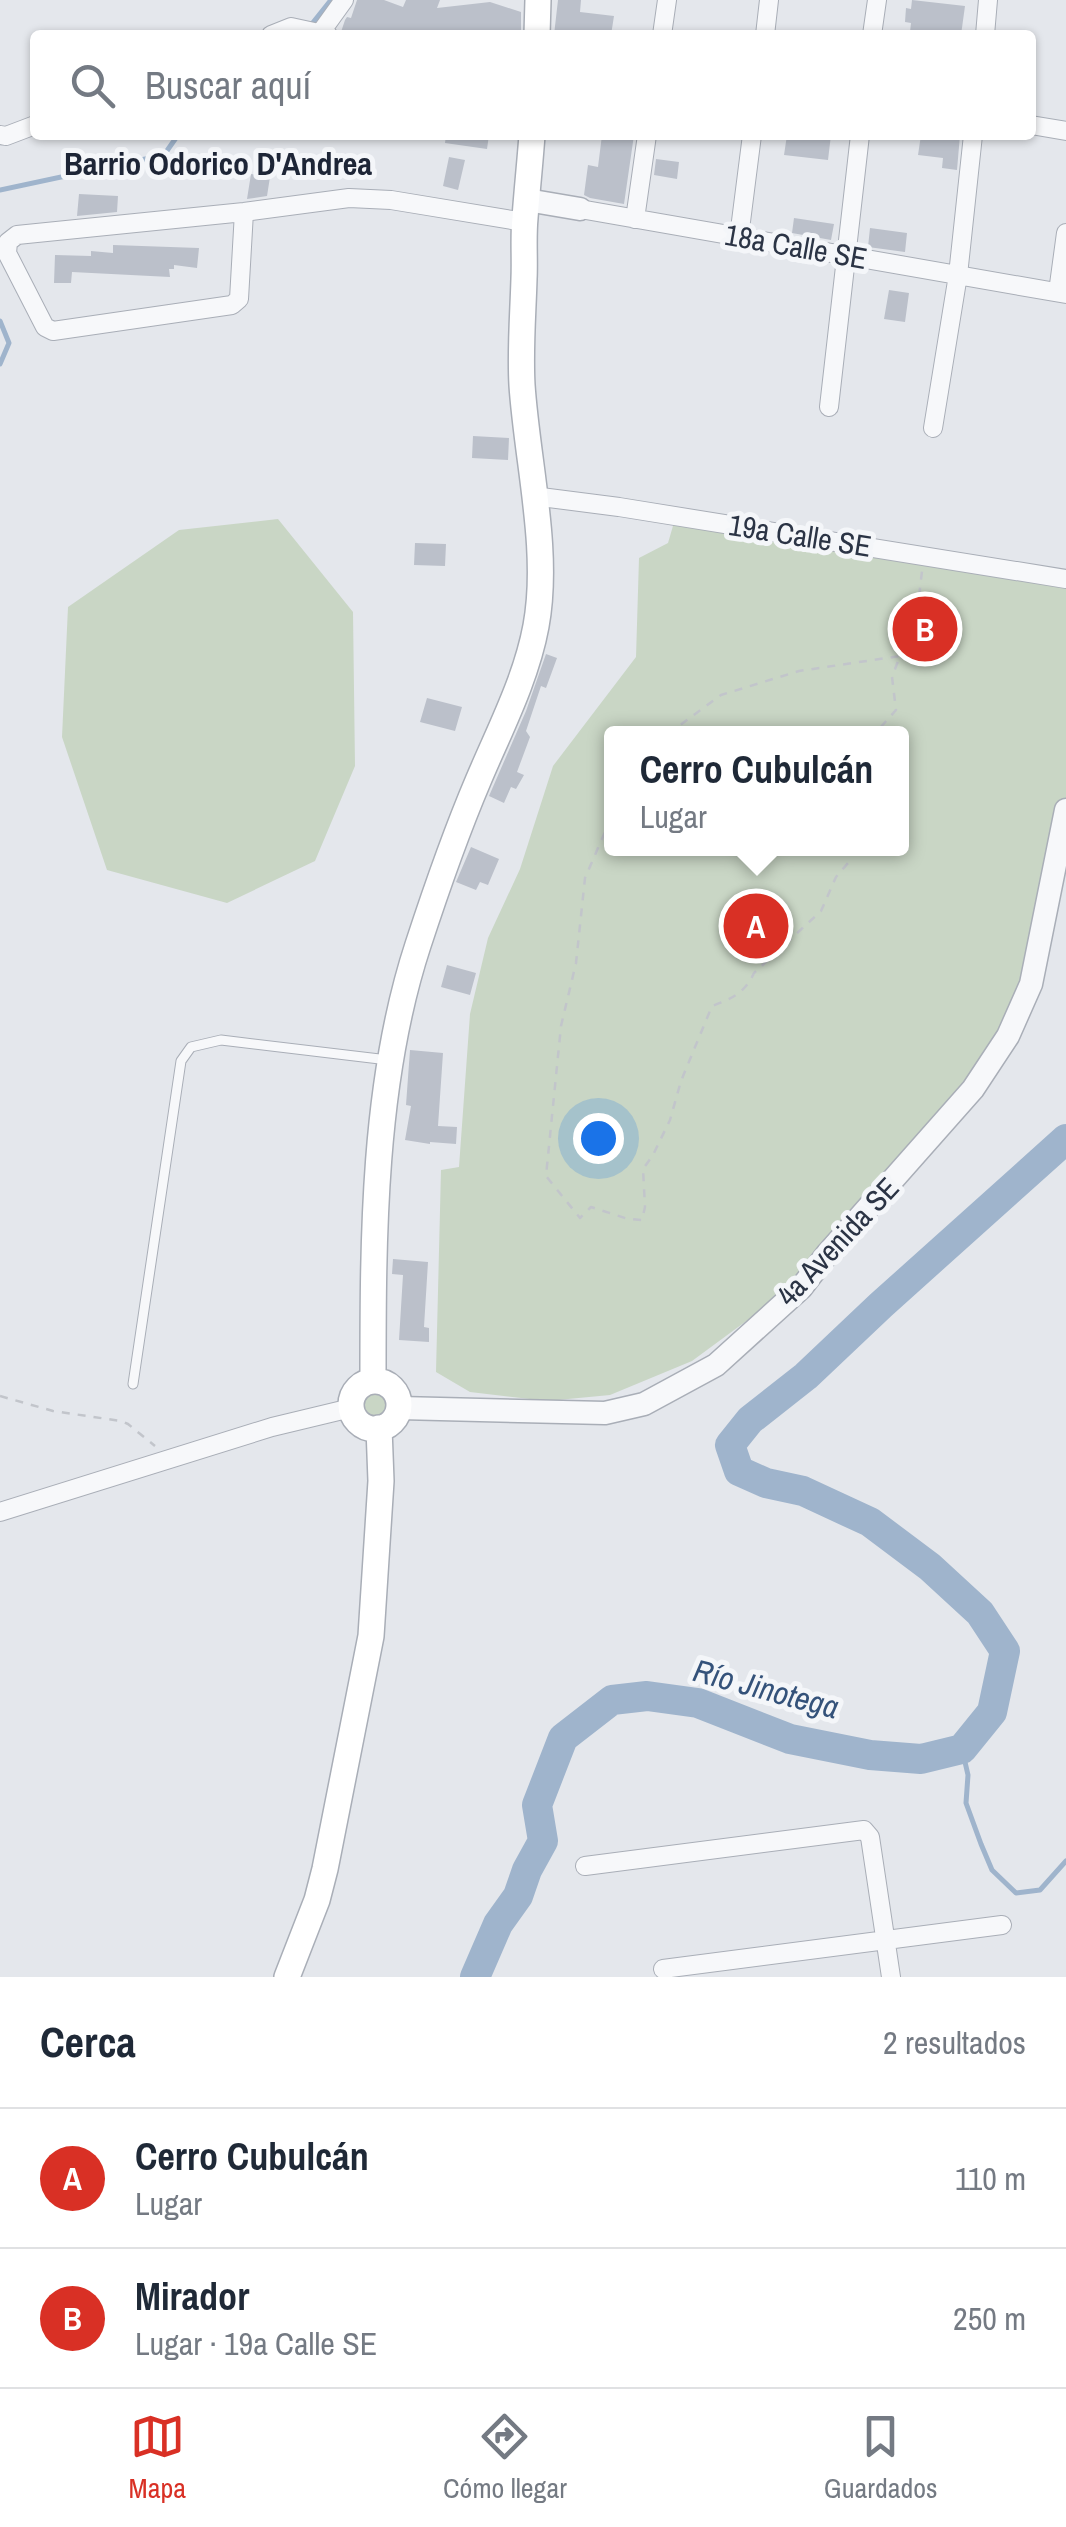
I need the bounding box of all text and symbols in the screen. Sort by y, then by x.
search box [30,30,1036,140]
icon: search [65,58,120,113]
text: Buscar aquí [145,60,311,111]
district label: Barrio Odorico D'Andrea [64,142,372,185]
street label: 18a Calle SE [722,214,870,278]
street label: 19a Calle SE [726,504,874,566]
pin: B [892,592,958,666]
popup [604,726,909,856]
text: Cerro Cubulcán [640,744,873,795]
text: Lugar [640,795,707,838]
pin: A [724,888,788,964]
your location [573,1113,624,1164]
street label: 4a Avenida SE [767,1168,907,1314]
water label: Río Jinotega [689,1648,844,1729]
text: Cerca [40,2014,136,2070]
text: 2 resultados [883,2021,1026,2064]
text: Cerro Cubulcán [135,2131,369,2182]
text: A [63,2157,82,2200]
text: 110 m [955,2157,1026,2200]
text: Lugar [135,2182,202,2225]
text: Mirador [135,2271,249,2322]
text: B [63,2297,82,2340]
text: 250 m [953,2297,1026,2340]
text: Lugar · 19a Calle SE [135,2322,377,2365]
tab: Mapa [129,2409,186,2507]
tab: Cómo llegar [443,2409,567,2507]
tab: Guardados [824,2409,937,2507]

